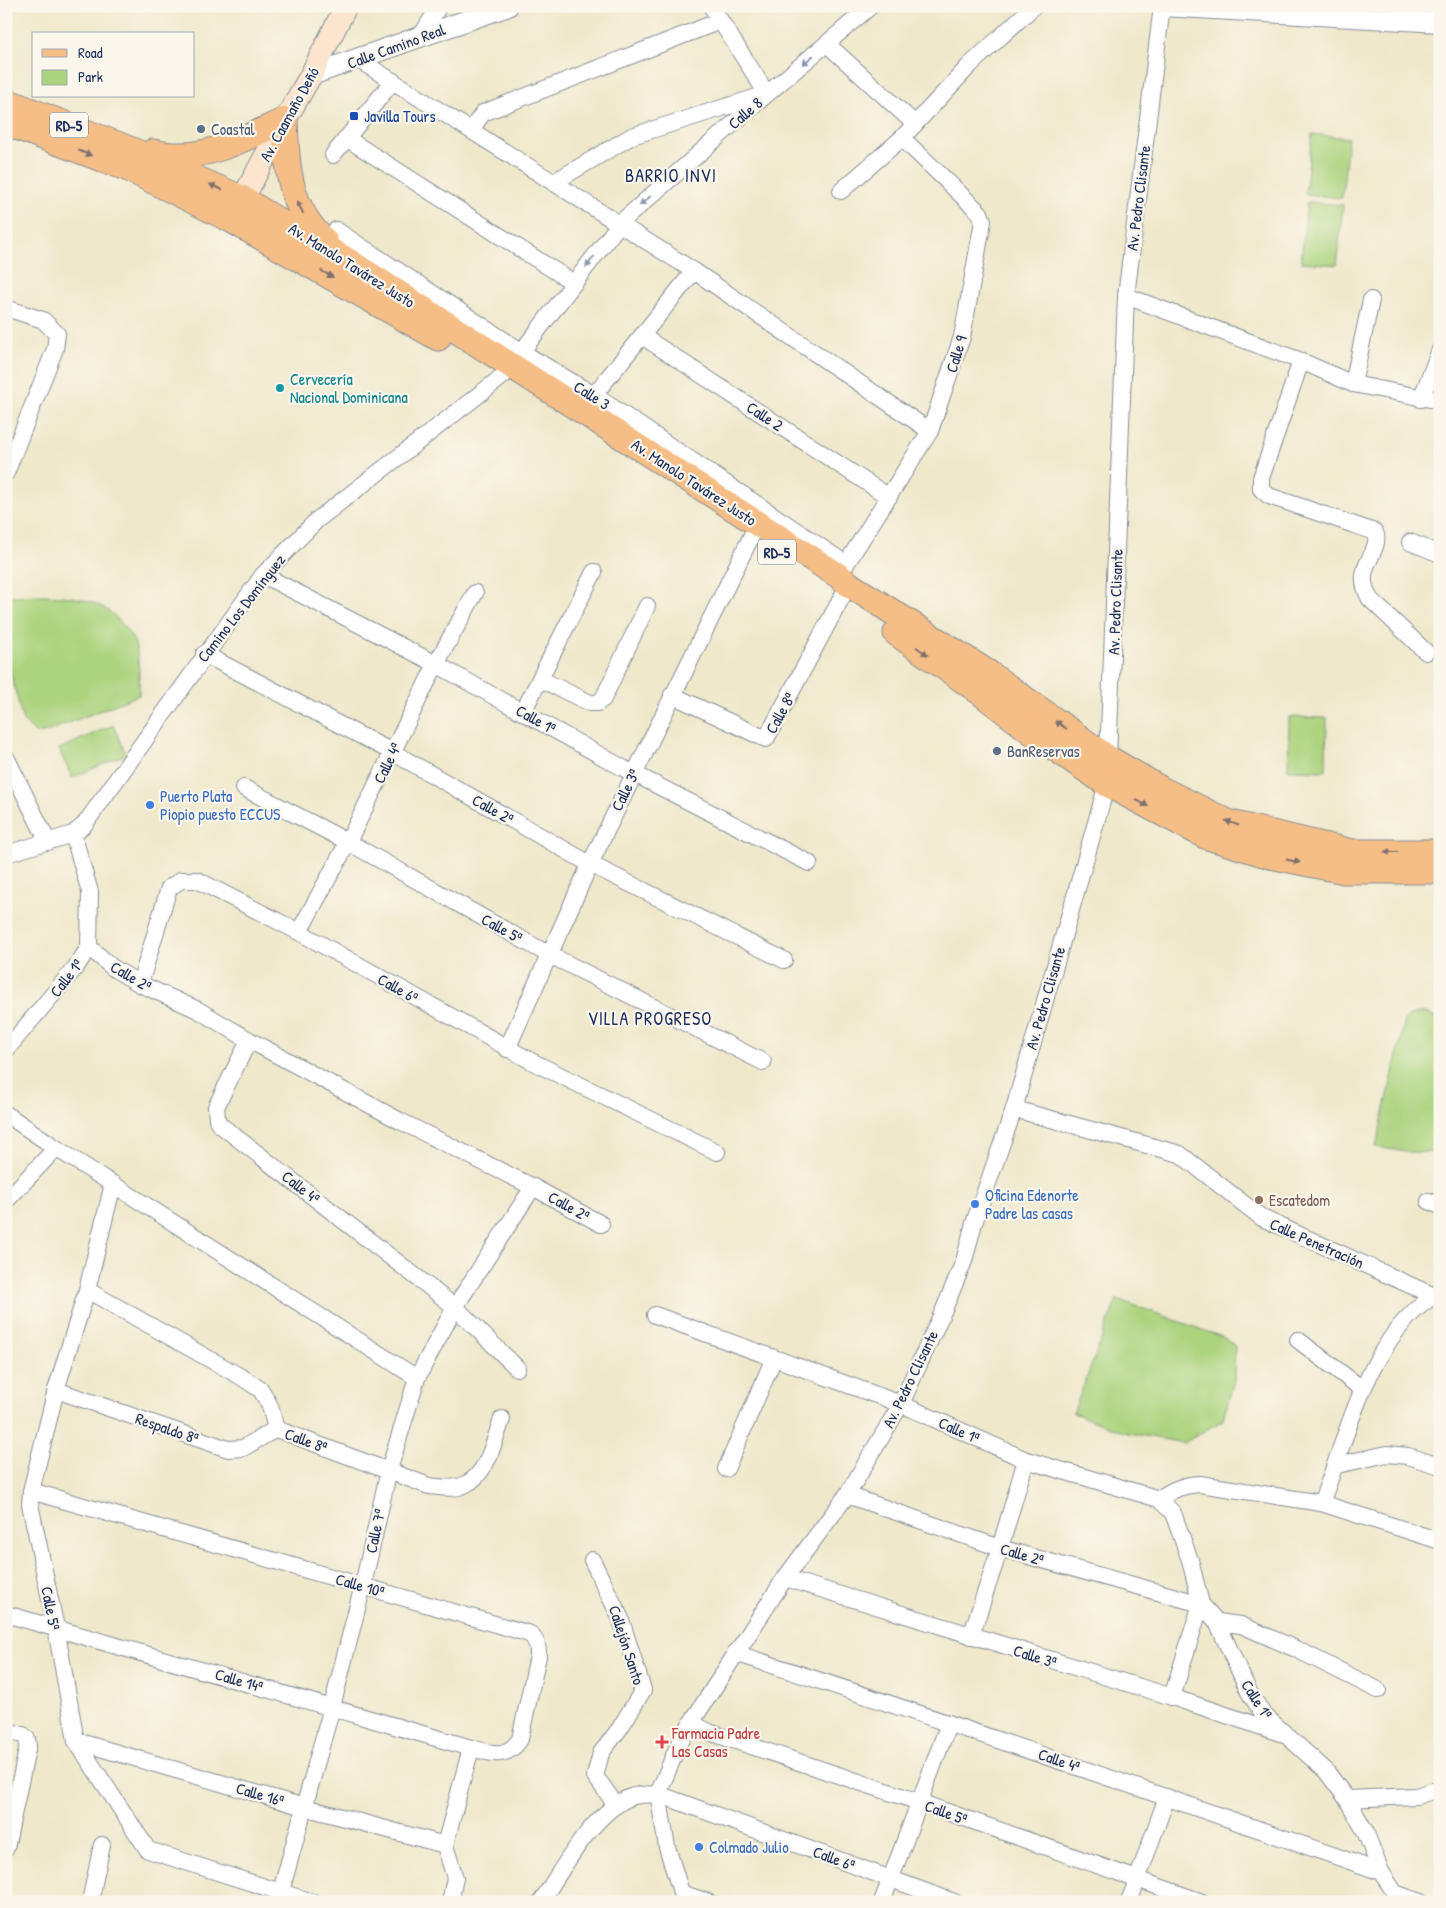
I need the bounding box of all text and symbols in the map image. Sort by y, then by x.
street label: Calle Camino Real [344,18,449,74]
legend [32,32,195,98]
text: Road [78,42,103,63]
one-way arrow [801,55,814,66]
street label: Av. Caamaño Deñó [254,62,324,165]
text: Park [78,66,103,87]
street label: Calle 8 [723,92,767,134]
place label: Javilla Tours [364,105,436,127]
marker: Javilla Tours [348,110,360,122]
road number: RD-5 [50,112,88,138]
place label: Coastal [211,118,255,140]
marker: Coastal [195,123,207,135]
street label: Av. Pedro Clisante [1121,143,1155,252]
one-way arrow [77,150,92,157]
district label: BARRIO INVI [625,163,717,188]
one-way arrow [209,183,223,191]
one-way arrow [638,195,651,206]
one-way arrow [295,200,303,214]
street label: Av. Manolo Tavárez Justo [285,217,420,313]
one-way arrow [585,255,595,269]
one-way arrow [319,270,334,278]
street label: Calle 9 [940,333,972,375]
place label: Cervecería Nacional Dominicana [290,368,408,408]
street label: Calle 3 [570,375,614,415]
marker: Cervecería Nacional Dominicana [274,382,286,394]
street label: Calle 2 [742,396,788,436]
street label: Av. Manolo Tavárez Justo [627,433,761,531]
road number: RD-5 [758,540,796,564]
street label: Av. Pedro Clisante [1102,548,1128,655]
street label: Camino Los Domínguez [192,549,290,667]
one-way arrow [915,646,929,656]
street label: Calle 8ª [760,688,800,737]
street label: Calle 1ª [512,699,560,739]
one-way arrow [1055,720,1068,730]
street label: Calle 4ª [368,739,406,787]
place label: BanReservas [1007,740,1080,762]
marker: BanReservas [991,745,1003,757]
street label: Calle 3ª [606,765,645,814]
place label: Puerto Plata Piopio puesto ECCUS [160,785,281,825]
street label: Calle 2ª [468,789,518,829]
marker: Puerto Plata Piopio puesto ECCUS [144,799,156,811]
one-way arrow [1134,799,1149,807]
one-way arrow [1224,818,1239,826]
one-way arrow [1383,848,1399,856]
one-way arrow [1285,857,1301,865]
street label: Calle 5ª [478,908,527,948]
street label: Av. Pedro Clisante [1020,943,1070,1052]
street label: Calle 1ª [44,954,88,1001]
street label: Calle 2ª [106,955,156,997]
street label: Calle 6ª [374,968,422,1008]
district label: VILLA PROGRESO [588,1006,712,1031]
street label: Calle 4ª [277,1165,325,1209]
place label: Oficina Edenorte Padre las casas [985,1184,1079,1224]
street label: Calle 2ª [544,1186,594,1226]
place label: Escatedom [1269,1189,1330,1211]
marker: Escatedom [1253,1194,1265,1206]
marker: Oficina Edenorte Padre las casas [969,1198,981,1210]
street label: Calle Penetración [1266,1212,1368,1274]
street label: Av. Pedro Clisante [877,1326,943,1431]
street label: Respaldo 8ª [133,1407,202,1449]
street label: Calle 1ª [935,1411,983,1449]
street label: Calle 8ª [282,1422,331,1458]
street label: Calle 7ª [360,1507,390,1555]
street label: Calle 2ª [998,1537,1047,1571]
street label: Calle 10ª [333,1568,387,1603]
street label: Calle 5ª [36,1585,66,1632]
street label: Callejón Santo [604,1602,650,1688]
street label: Calle 3ª [1011,1639,1060,1673]
street label: Calle 14ª [213,1663,266,1697]
street label: Calle 1ª [1236,1675,1278,1723]
place label: Farmacia Padre Las Casas [671,1722,761,1762]
marker: Farmacia Padre Las Casas [656,1736,668,1748]
street label: Calle 4ª [1035,1743,1083,1777]
street label: Calle 16ª [234,1777,287,1811]
street label: Calle 5ª [922,1794,970,1830]
place label: Colmado Julio [709,1836,789,1858]
street label: Calle 6ª [810,1840,858,1876]
marker: Colmado Julio [693,1841,705,1853]

